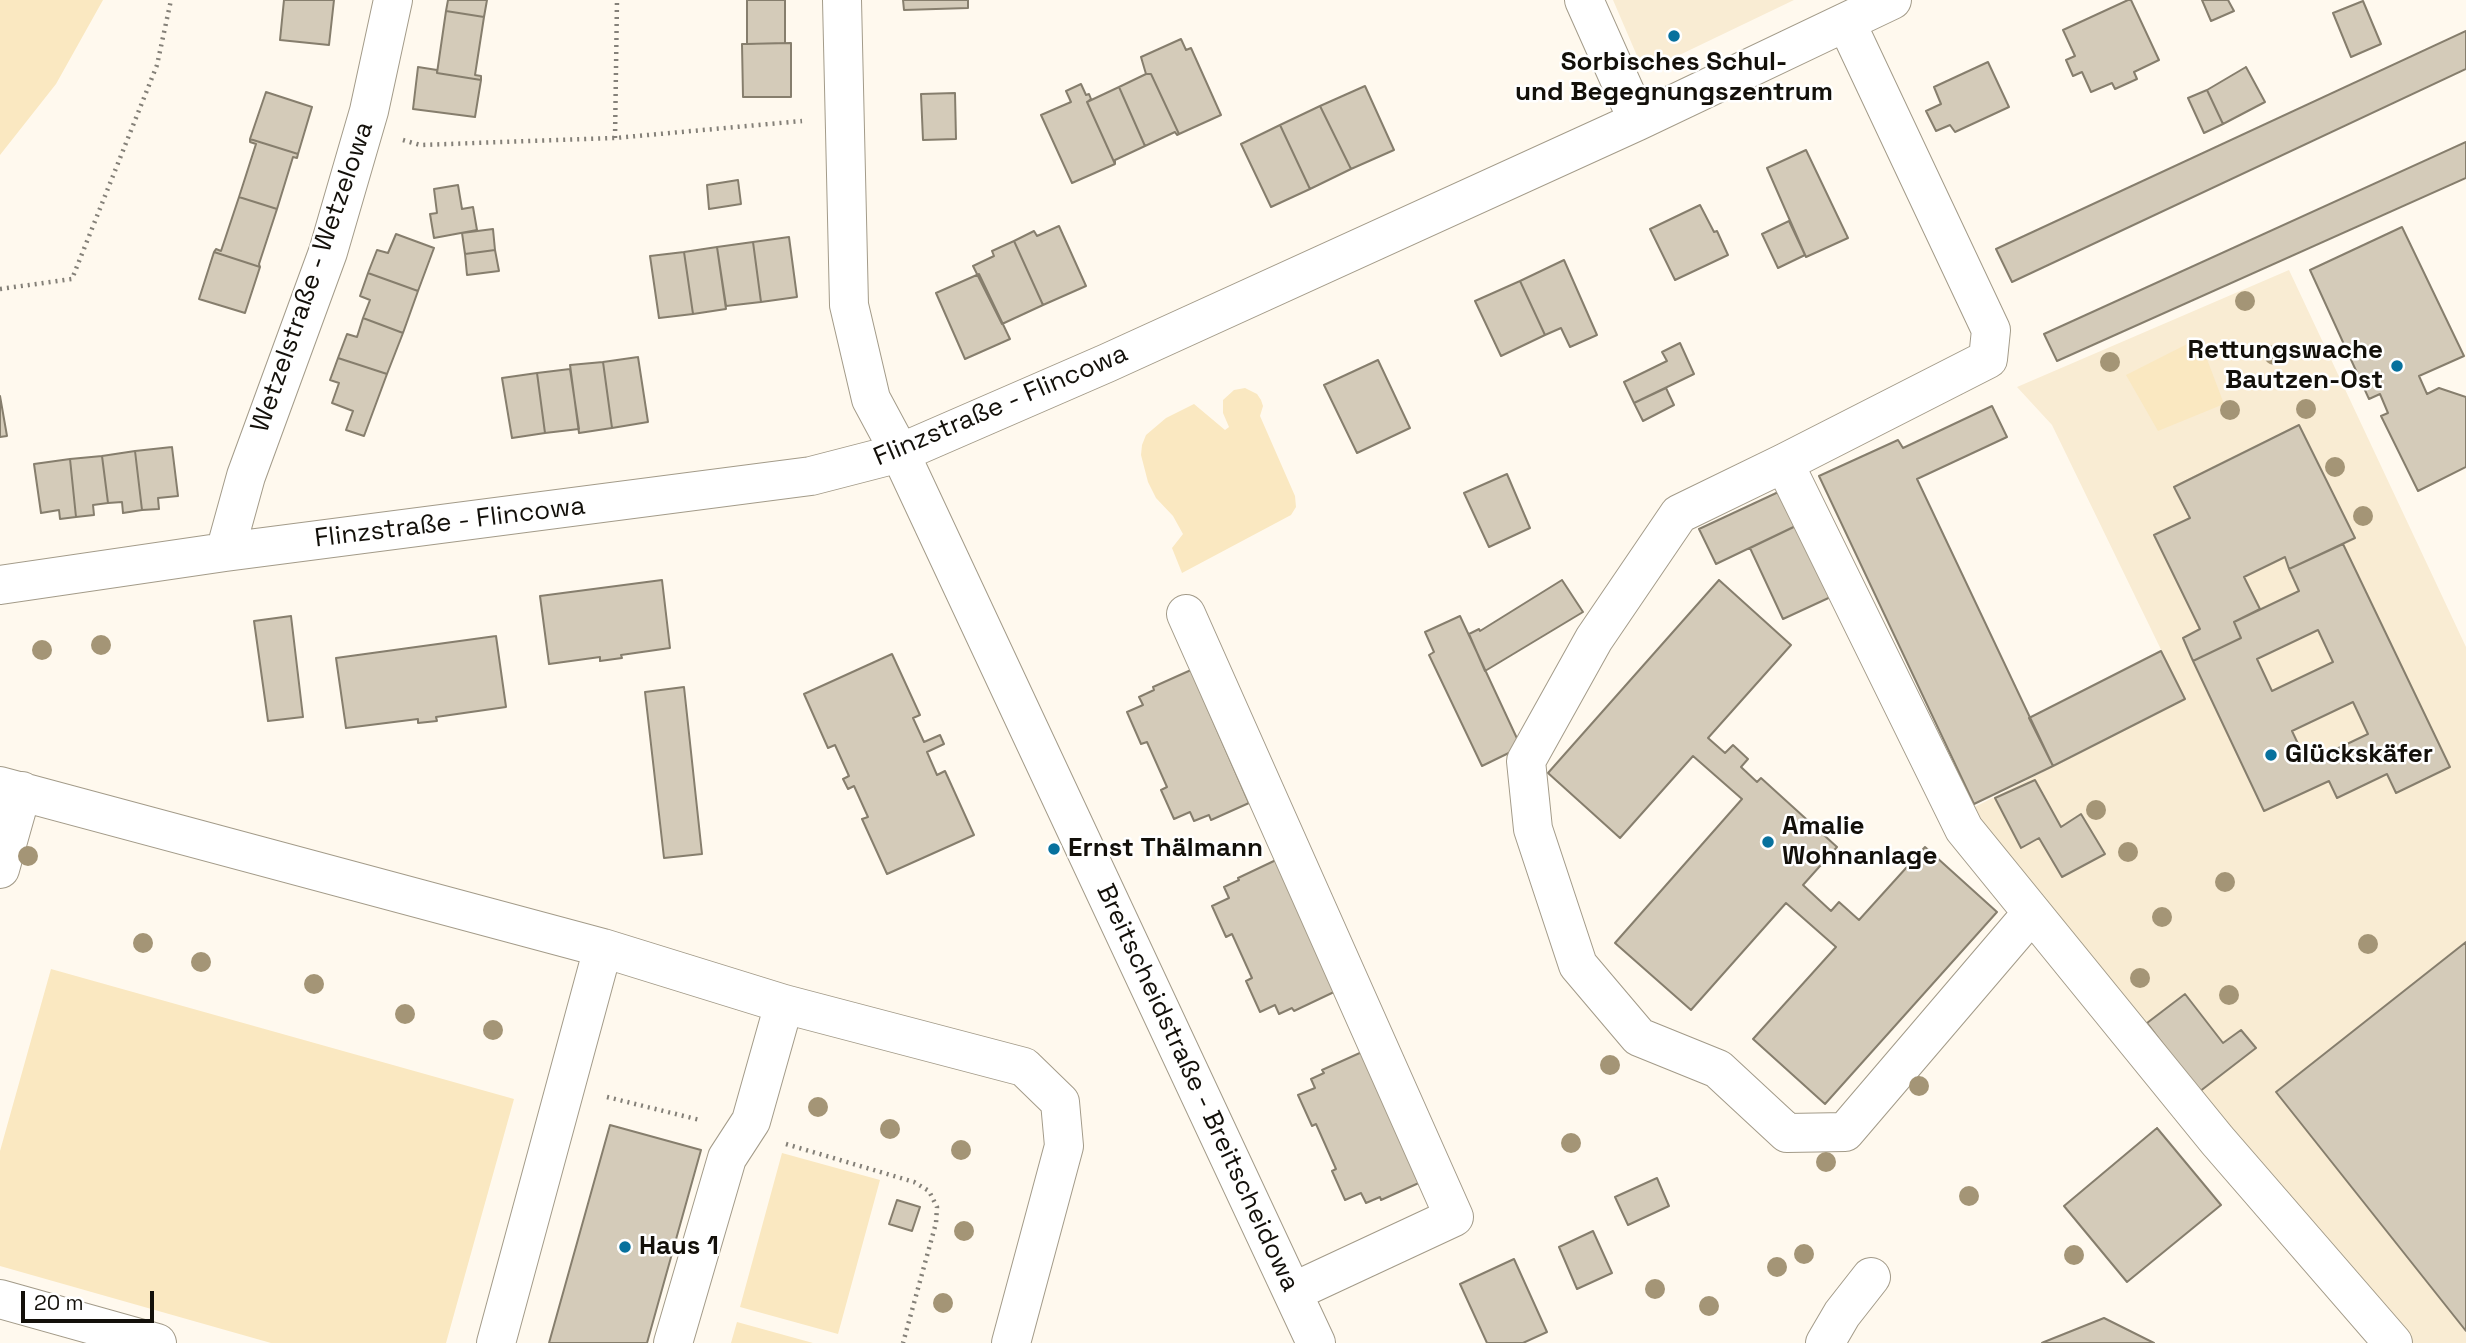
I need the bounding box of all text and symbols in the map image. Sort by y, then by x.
marker: Sorbisches Schul- und Begegnungszentrum [1666,28,1682,44]
place label: Sorbisches Schul- und Begegnungszentrum [1515,47,1833,108]
street label: Wetzelstraße - Wetzelowa [245,118,381,436]
place label: Rettungswache Bautzen-Ost [2188,335,2383,396]
street label: Flinzstraße - Flincowa [869,338,1133,474]
marker: Rettungswache Bautzen-Ost [2389,358,2405,374]
street label: Flinzstraße - Flincowa [313,491,587,555]
place label: Glückskäfer [2285,739,2433,771]
marker: Glückskäfer [2263,747,2279,763]
place label: Amalie Wohnanlage [1782,811,1937,872]
place label: Ernst Thälmann [1068,833,1263,865]
marker: Amalie Wohnanlage [1760,834,1776,850]
marker: Ernst Thälmann [1046,841,1062,857]
street label: Breitscheidstraße - Breitscheidowa [1089,879,1305,1297]
place label: Haus 1 [639,1231,719,1263]
marker: Haus 1 [617,1239,633,1255]
scale bar [24,1276,158,1320]
text: 20 m [34,1289,84,1316]

